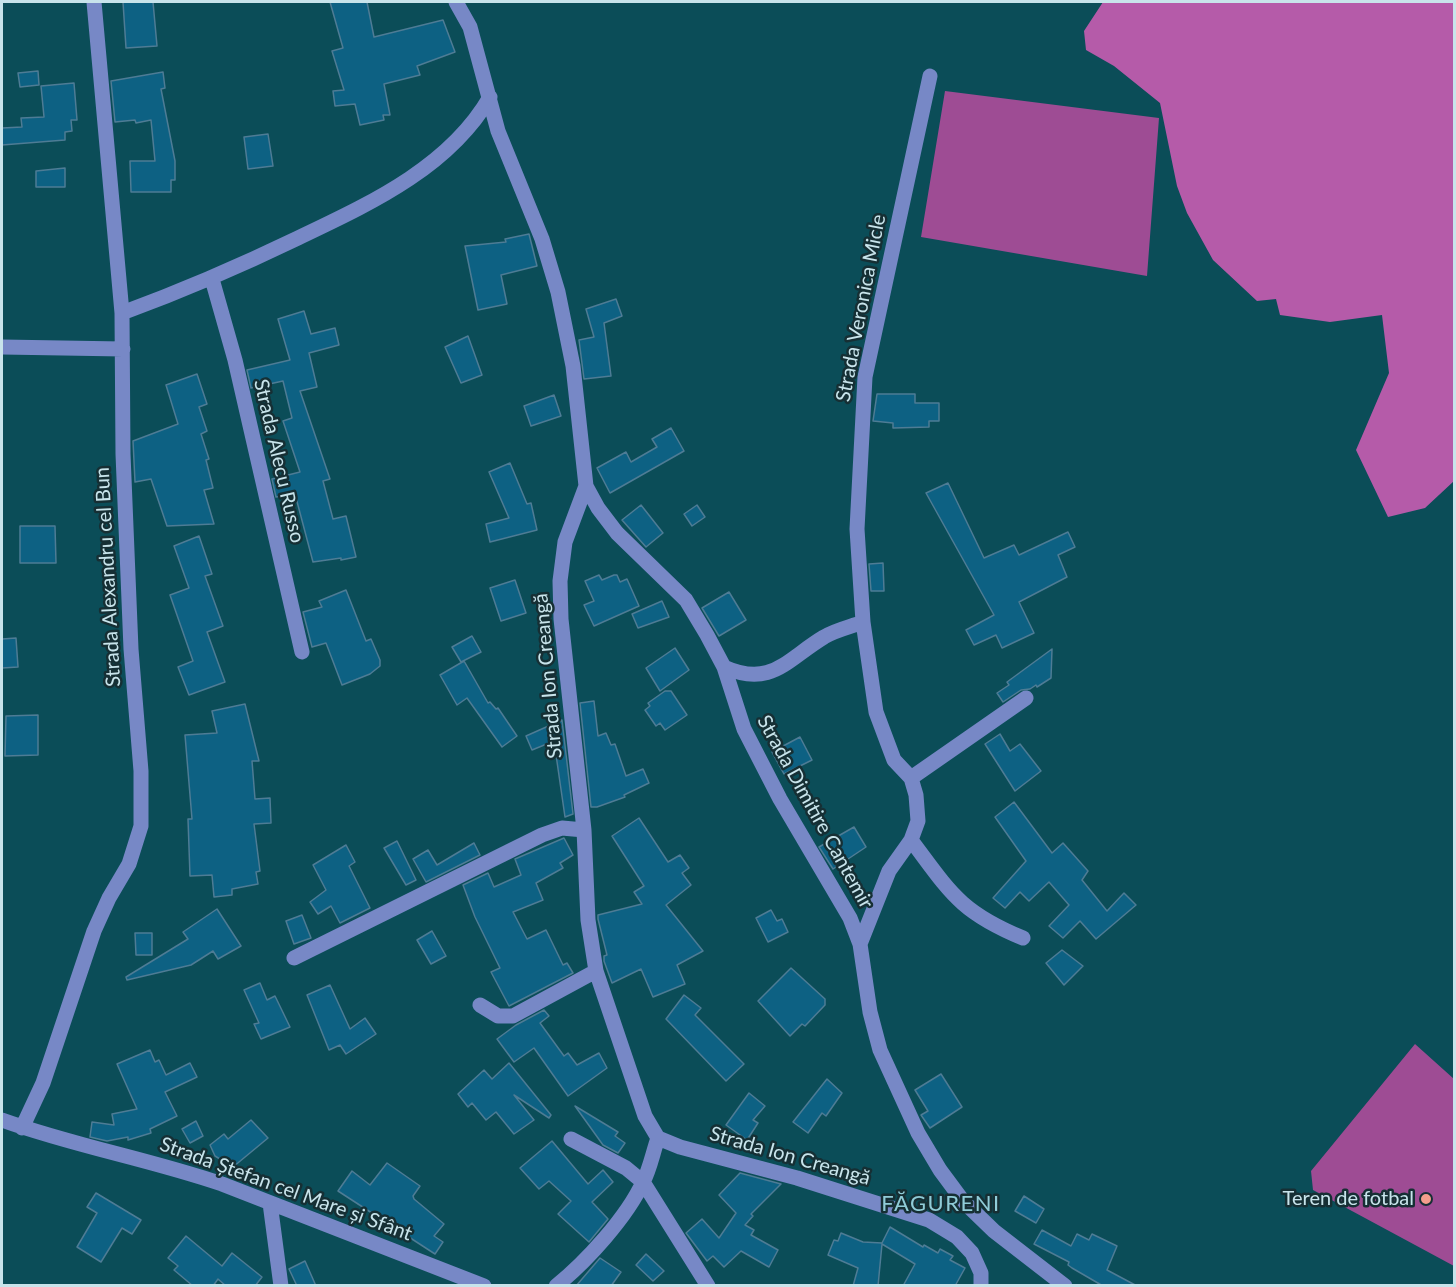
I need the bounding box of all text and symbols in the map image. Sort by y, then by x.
street label: Strada Veronica Micle [831,212,891,404]
street label: Strada Alecu Russo [248,377,310,545]
street label: Strada Alexandru cel Bun [90,466,126,688]
street label: Strada Ion Creangă [529,592,567,760]
street label: Strada Dimitire Cantemir [752,711,878,913]
street label: Strada Ion Creangă [707,1122,873,1190]
street label: Strada Ștefan cel Mare și Sfânt [157,1132,415,1246]
place label: Teren de fotbal [1283,1187,1414,1211]
district label: FĂGURENI [881,1191,1001,1217]
marker: Teren de fotbal [1419,1192,1433,1206]

